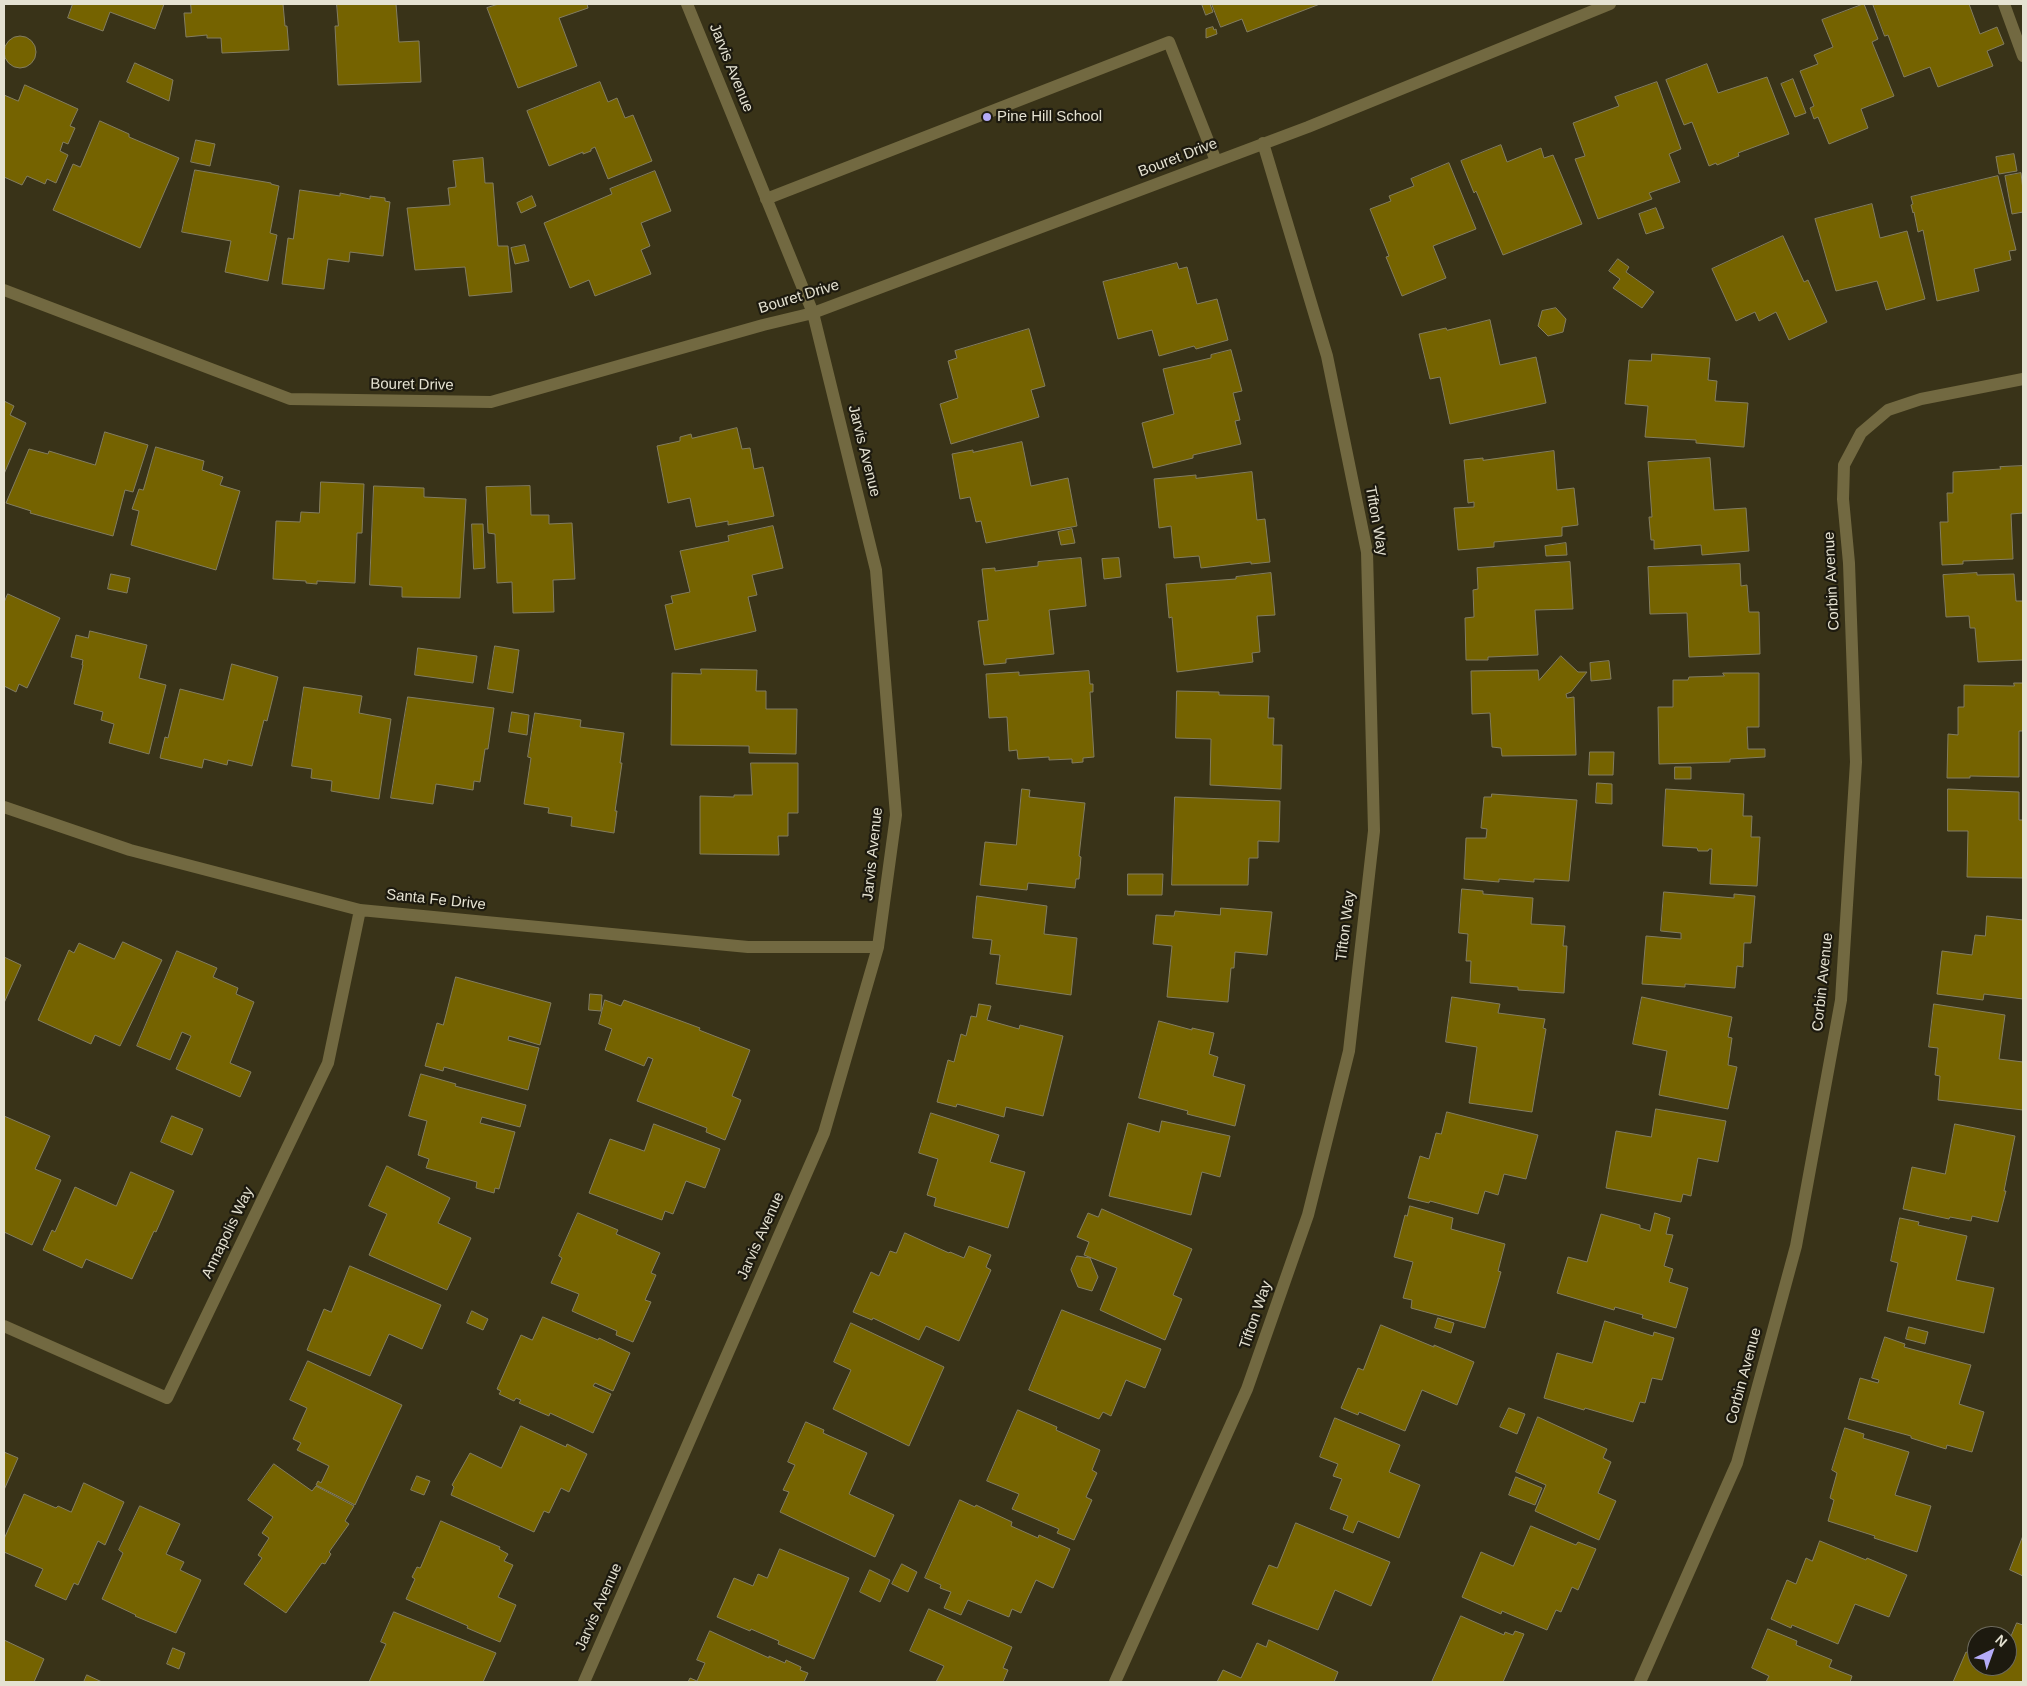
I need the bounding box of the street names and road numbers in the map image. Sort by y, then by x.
street label: Jarvis Avenue [705,21,757,115]
street label: Bouret Drive [1136,135,1220,181]
street label: Bouret Drive [757,276,841,318]
street label: Bouret Drive [370,375,454,395]
street label: Jarvis Avenue [844,403,884,499]
street label: Tifton Way [1361,485,1391,557]
street label: Corbin Avenue [1820,531,1844,631]
street label: Jarvis Avenue [859,806,887,902]
street label: Santa Fe Drive [385,886,487,914]
street label: Tifton Way [1333,890,1359,962]
street label: Corbin Avenue [1809,932,1837,1032]
street label: Annapolis Way [198,1184,258,1282]
street label: Jarvis Avenue [734,1189,788,1283]
street label: Tifton Way [1236,1279,1276,1351]
street label: Corbin Avenue [1723,1326,1765,1426]
street label: Jarvis Avenue [572,1560,626,1654]

